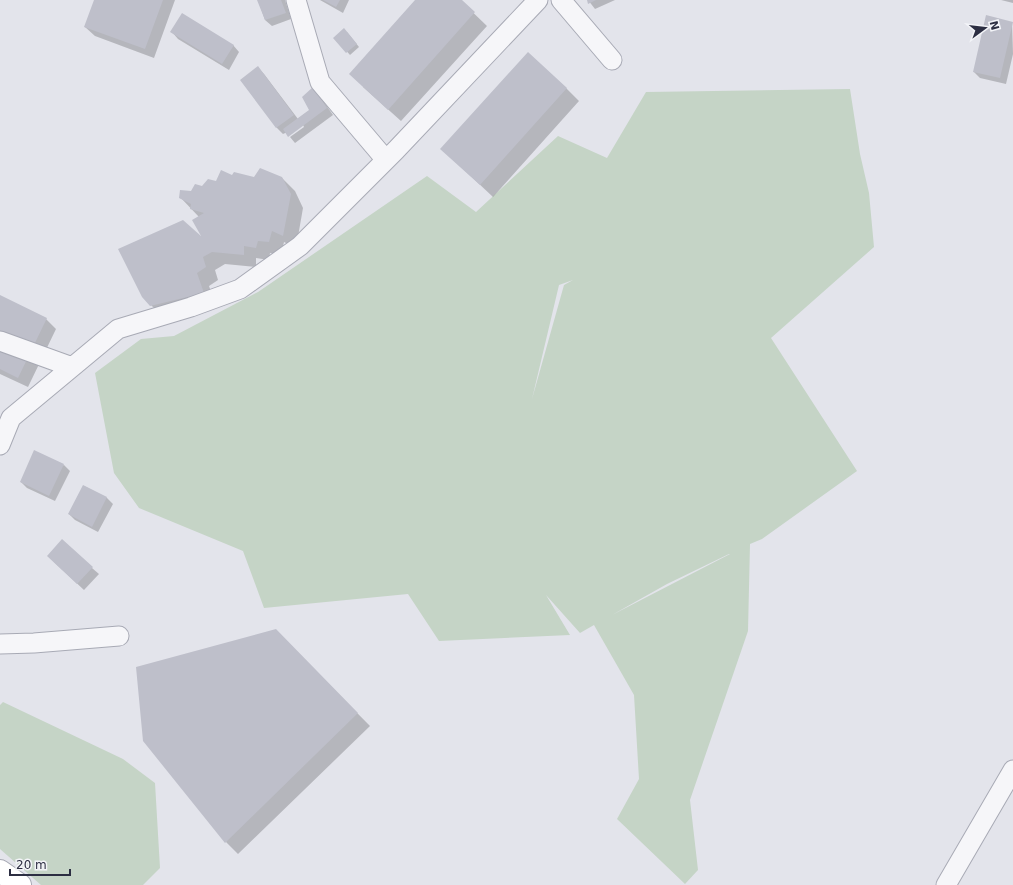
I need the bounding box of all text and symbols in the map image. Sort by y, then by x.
north arrow [965,8,1005,48]
text: N [987,19,1002,32]
scale bar [10,851,70,877]
text: 20 m [16,858,47,872]

